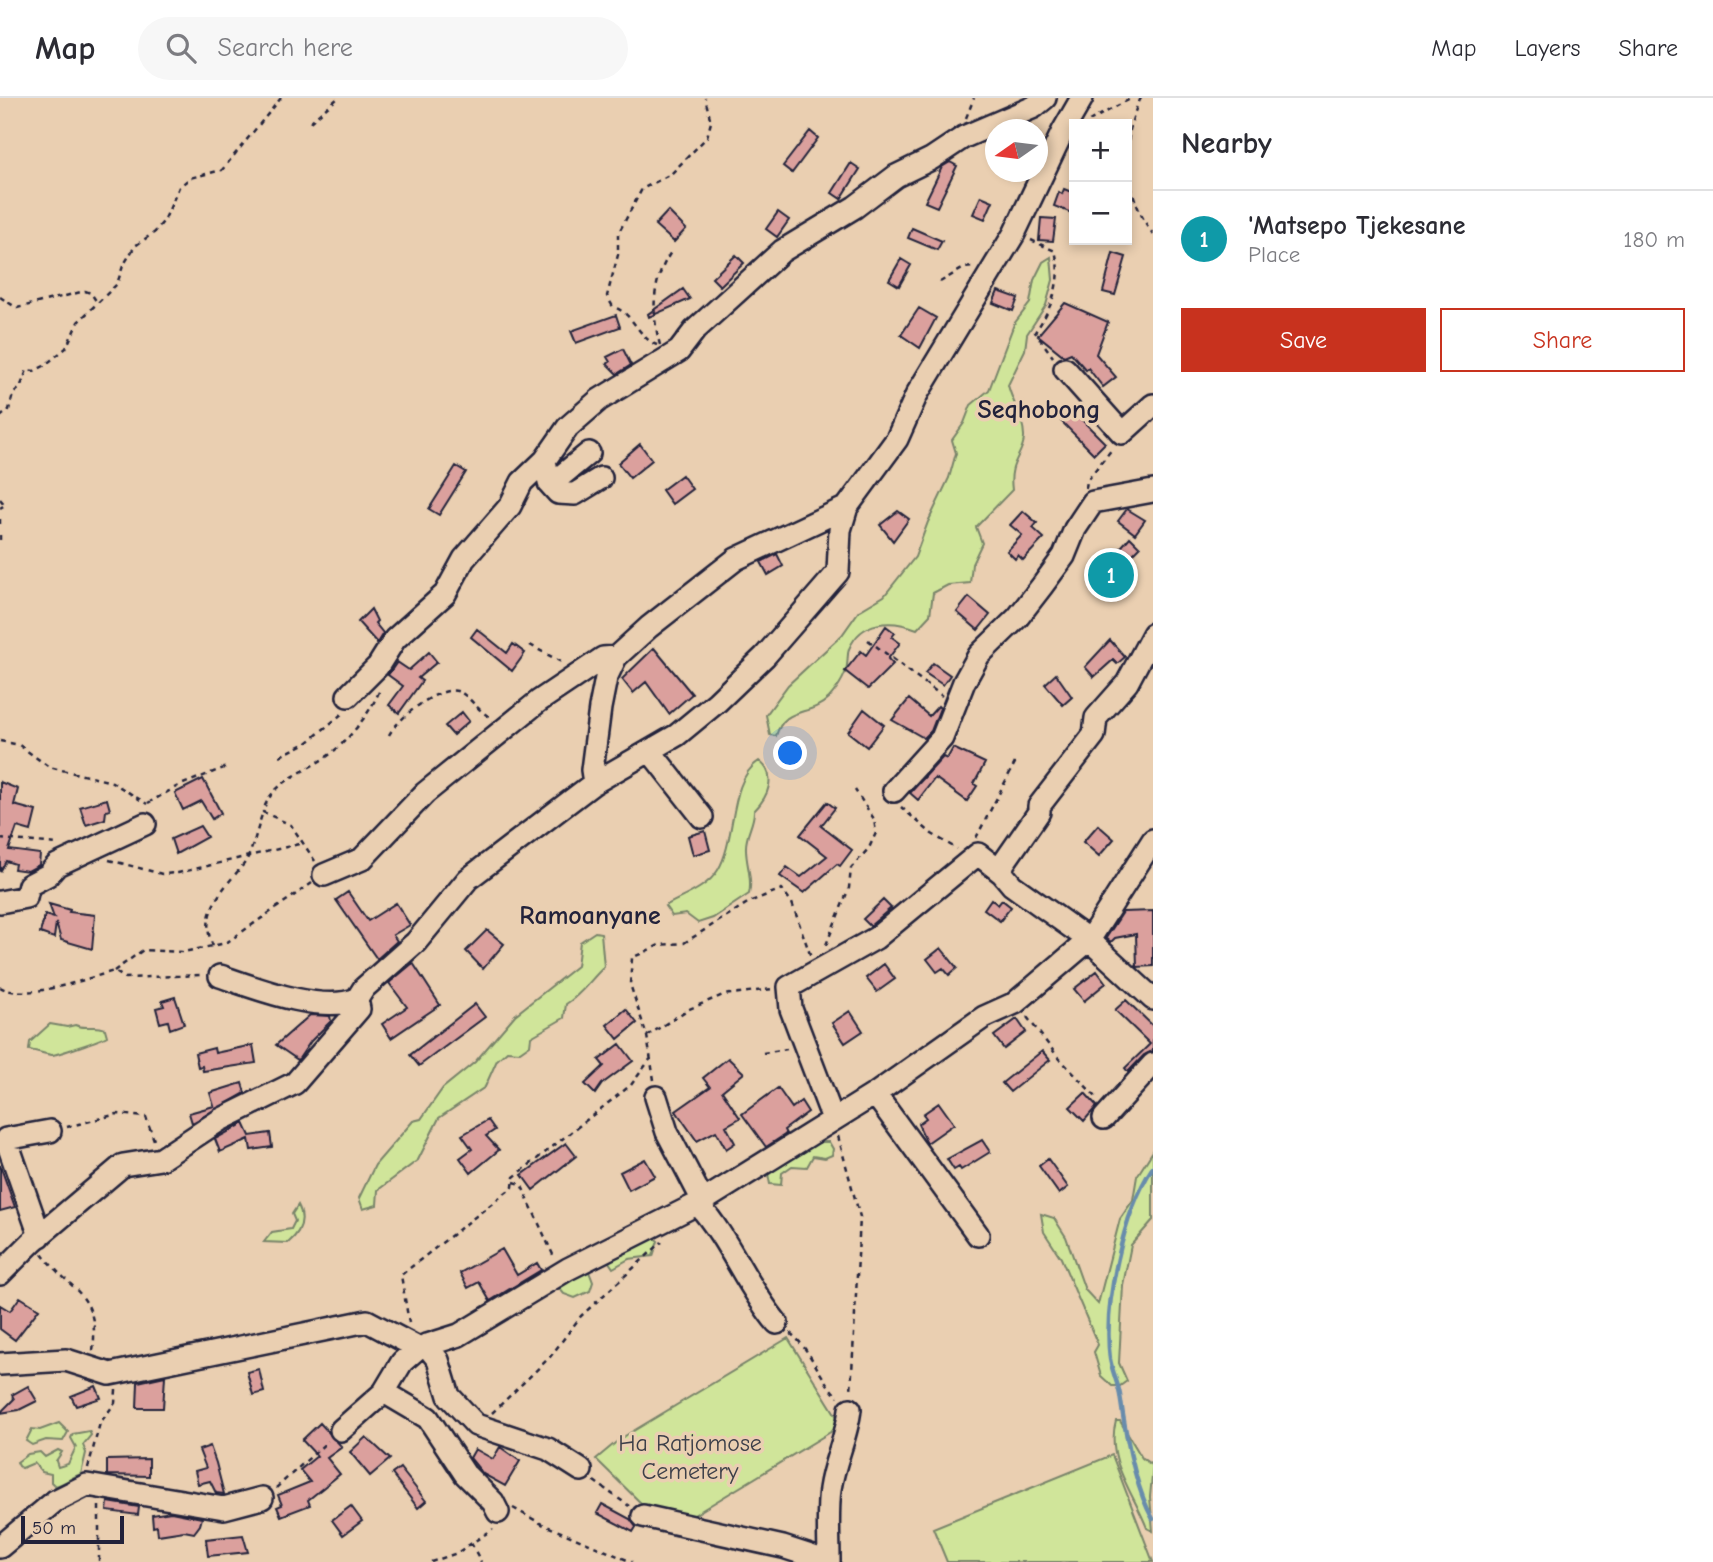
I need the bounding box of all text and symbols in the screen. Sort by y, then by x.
search box [138,17,628,80]
text: Map [35,29,96,67]
icon: search [162,29,200,67]
text: Search here [218,33,353,63]
text: Map [1431,34,1477,62]
text: Layers [1515,34,1580,62]
text: Share [1618,34,1678,62]
north arrow [985,119,1048,182]
map controls [1069,119,1132,245]
button: + [1069,119,1132,182]
text: Nearby [1181,126,1272,161]
button: − [1069,182,1132,245]
text: 'Matsepo Tjekesane [1248,211,1465,241]
text: 1 [1199,226,1209,253]
text: 180 m [1623,226,1685,253]
text: Place [1248,241,1300,268]
button: Save [1181,308,1426,372]
button: Share [1440,308,1685,372]
district label: Seqhobong [978,395,1100,425]
pin: 1 [1088,549,1134,601]
your location [773,736,807,770]
district label: Ramoanyane [519,901,661,931]
park label: Ha Ratjomose Cemetery [618,1429,762,1485]
scale bar [21,1513,124,1545]
text: 50 m [32,1517,76,1539]

